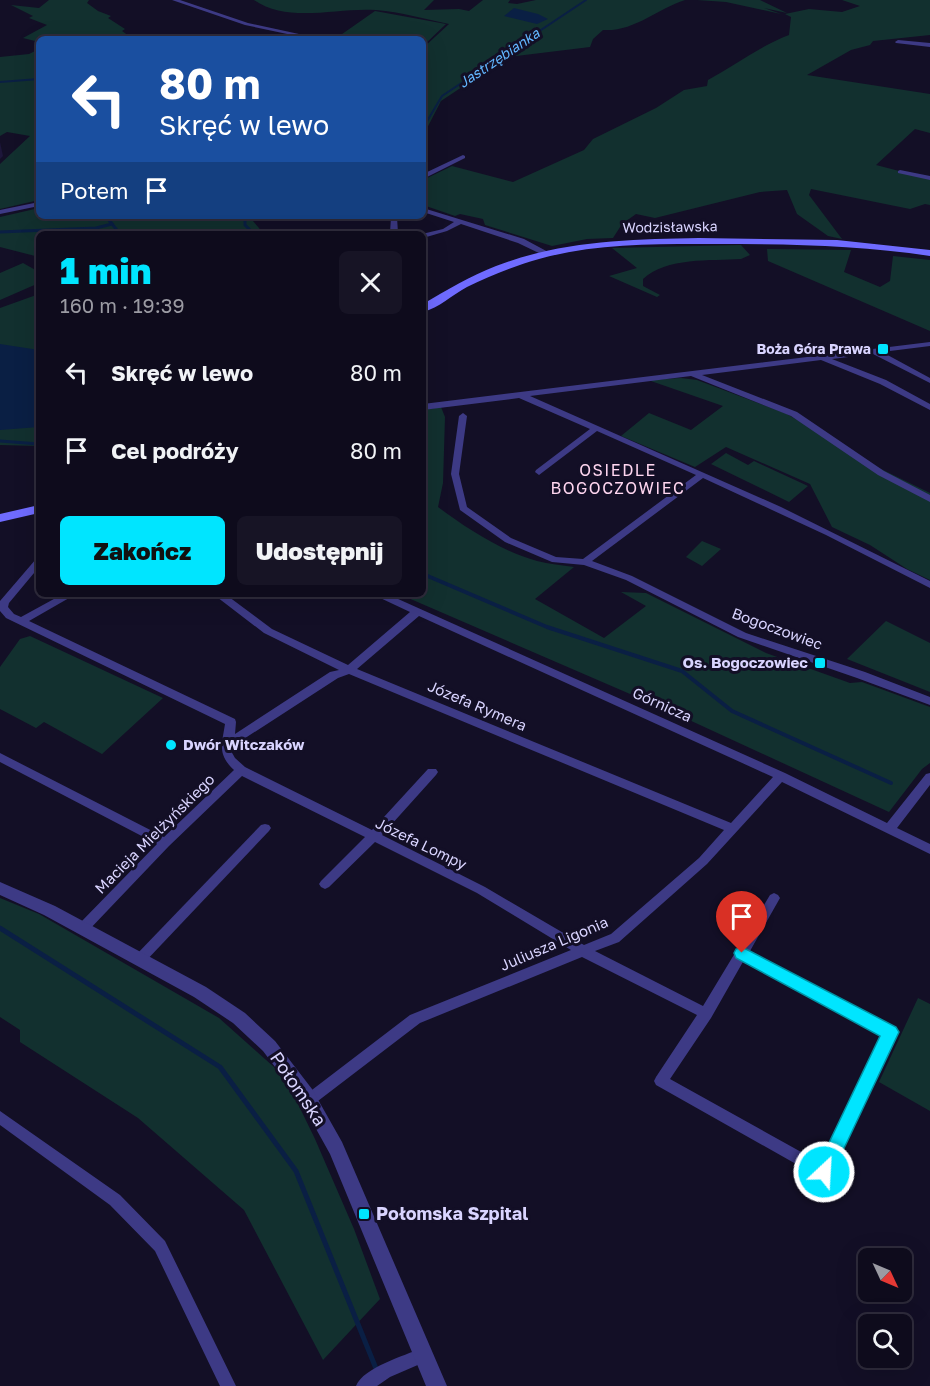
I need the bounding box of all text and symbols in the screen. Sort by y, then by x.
water label: Jastrzębianka [455,24,543,91]
text: 80 m [159,58,260,108]
icon: left [60,60,138,138]
text: Skręć w lewo [159,109,329,141]
icon: arrive [140,174,173,207]
text: Potem [60,177,128,204]
street label: Wodzisławska [622,217,718,236]
text: 1 min [60,249,151,292]
button: close [339,251,402,314]
text: 160 m · 19:39 [60,293,185,317]
place label: Boża Góra Prawa [756,340,871,357]
marker: Boża Góra Prawa [876,342,890,356]
icon: left [60,356,93,389]
text: Skręć w lewo [111,359,253,386]
text: 80 m [350,359,402,386]
icon: arrive [60,434,93,467]
text: Cel podróży [111,437,239,464]
text: 80 m [350,437,402,464]
district label: OSIEDLE BOGOCZOWIEC [551,460,685,498]
button: Zakończ [60,516,225,585]
button: Udostępnij [237,516,402,585]
street label: Bogoczowiec [730,603,825,653]
place label: Os. Bogoczowiec [683,653,808,671]
marker: Os. Bogoczowiec [813,656,827,670]
street label: Józefa Rymera [425,676,530,734]
street label: Górnicza [630,683,695,725]
place label: Dwór Witczaków [183,735,305,753]
marker: Dwór Witczaków [164,738,178,752]
street label: Macieja Mielżyńskiego [91,770,218,897]
street label: Józefa Lompy [373,813,470,873]
pin [716,891,767,953]
icon: arrive [725,900,758,933]
street label: Juliusza Ligonia [497,912,610,974]
street label: Połomska [266,1047,332,1130]
position arrow [792,1140,856,1204]
place label: Połomska Szpital [376,1202,528,1224]
marker: Połomska Szpital [357,1207,371,1221]
north arrow [858,1248,912,1302]
map controls [858,1248,912,1368]
button: search [858,1314,912,1368]

